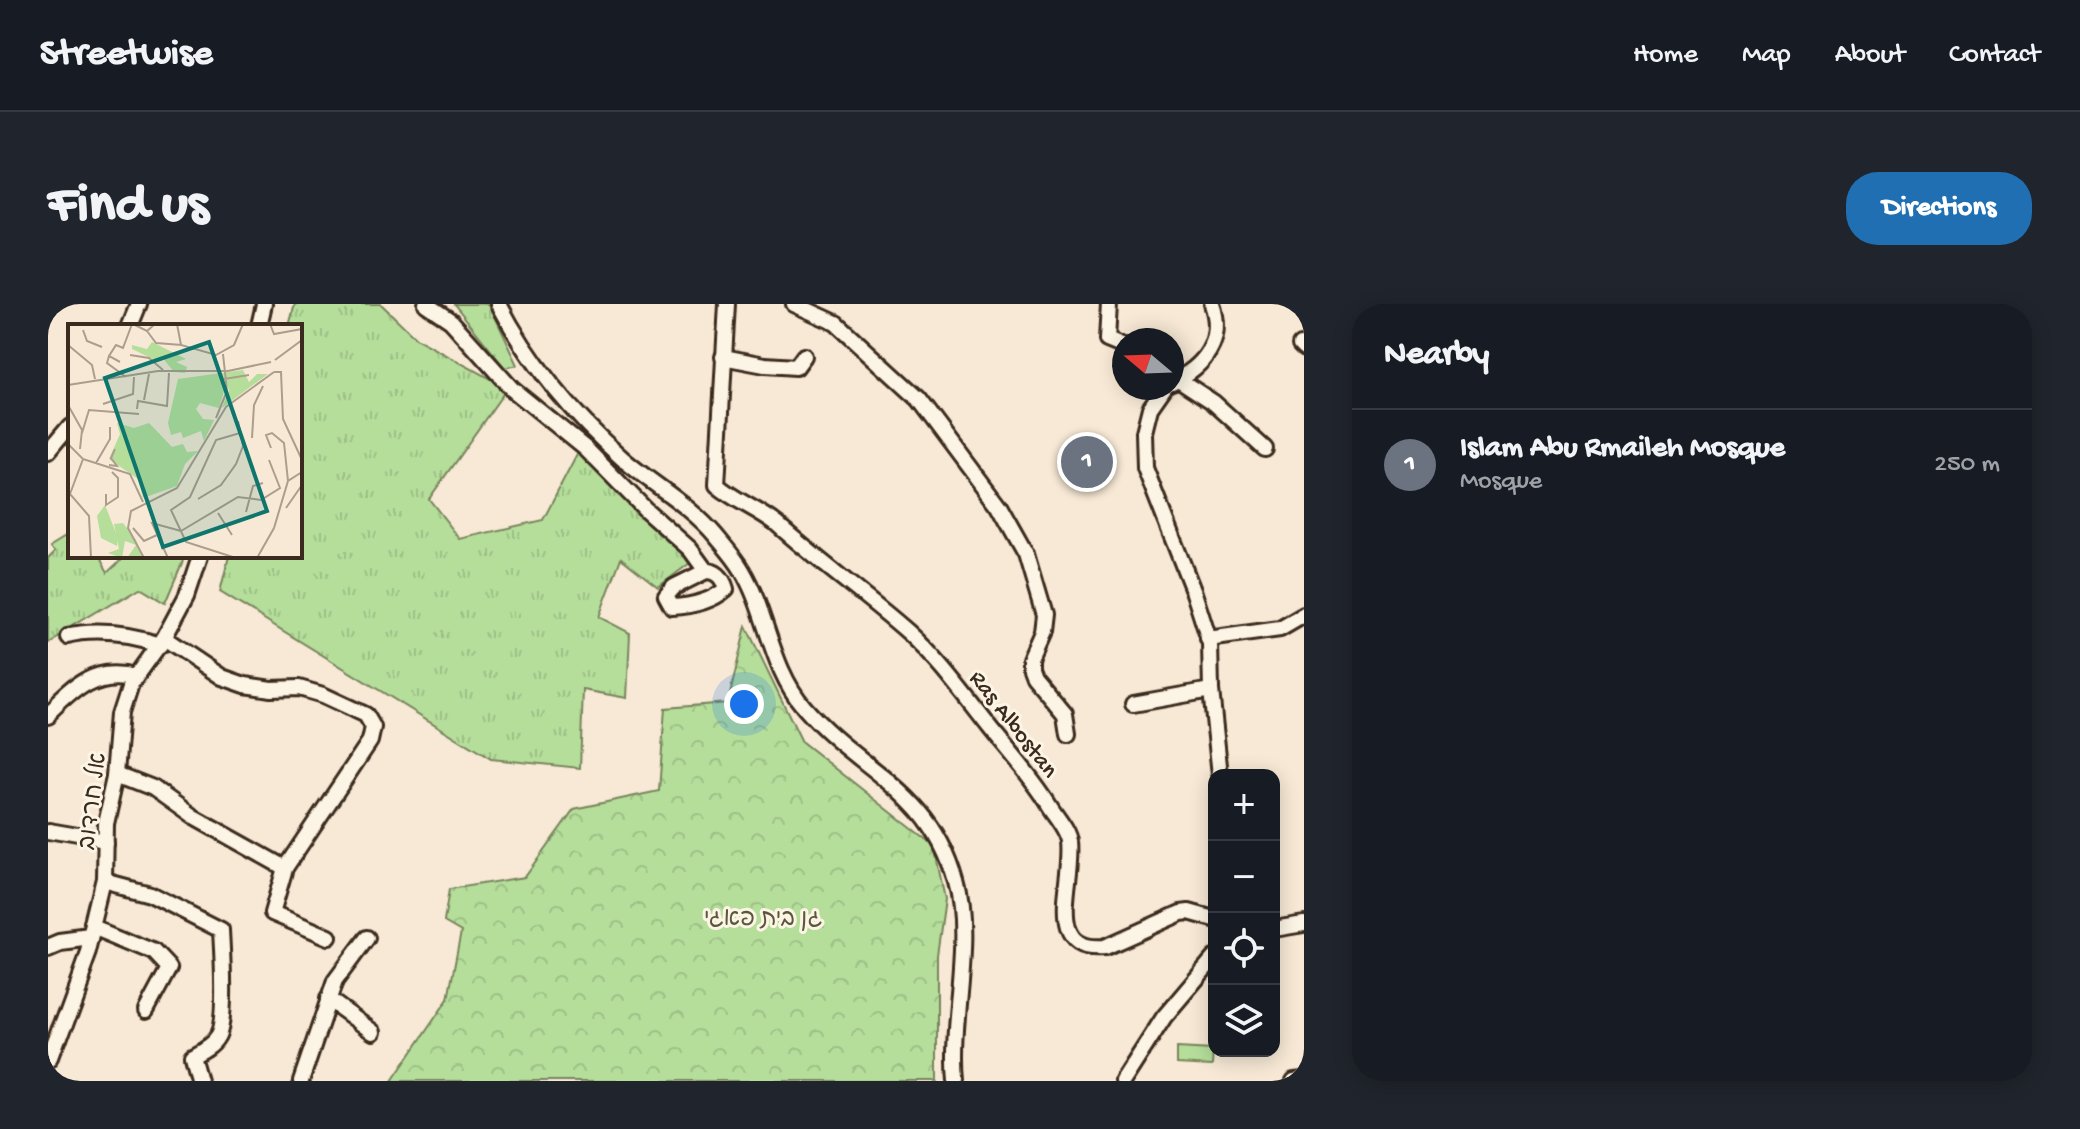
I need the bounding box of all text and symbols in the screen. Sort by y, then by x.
text: Streetwise [40,33,213,77]
text: Home [1633,39,1698,72]
text: Map [1742,39,1791,72]
text: About [1835,39,1905,72]
text: Contact [1949,39,2040,72]
button: Directions [1846,172,2032,245]
text: Find us [48,175,208,241]
inset map [68,324,302,558]
north arrow [1112,328,1184,400]
text: Nearby [1384,336,1489,376]
pin: 1 [1061,432,1113,492]
text: Islam Abu Rmaileh Mosque [1460,432,1785,467]
text: 1 [1405,450,1415,481]
text: 250 m [1934,450,2000,481]
text: Mosque [1460,467,1542,498]
street label: Ras Albostan [961,666,1064,785]
your location [724,684,764,724]
street label: אל חרדוב [72,751,115,852]
map controls [1208,769,1280,1057]
button: + [1208,769,1280,841]
button: − [1208,841,1280,913]
park label: גן בית פאגי [704,906,822,935]
button: locate [1208,913,1280,985]
button: layers [1208,985,1280,1057]

